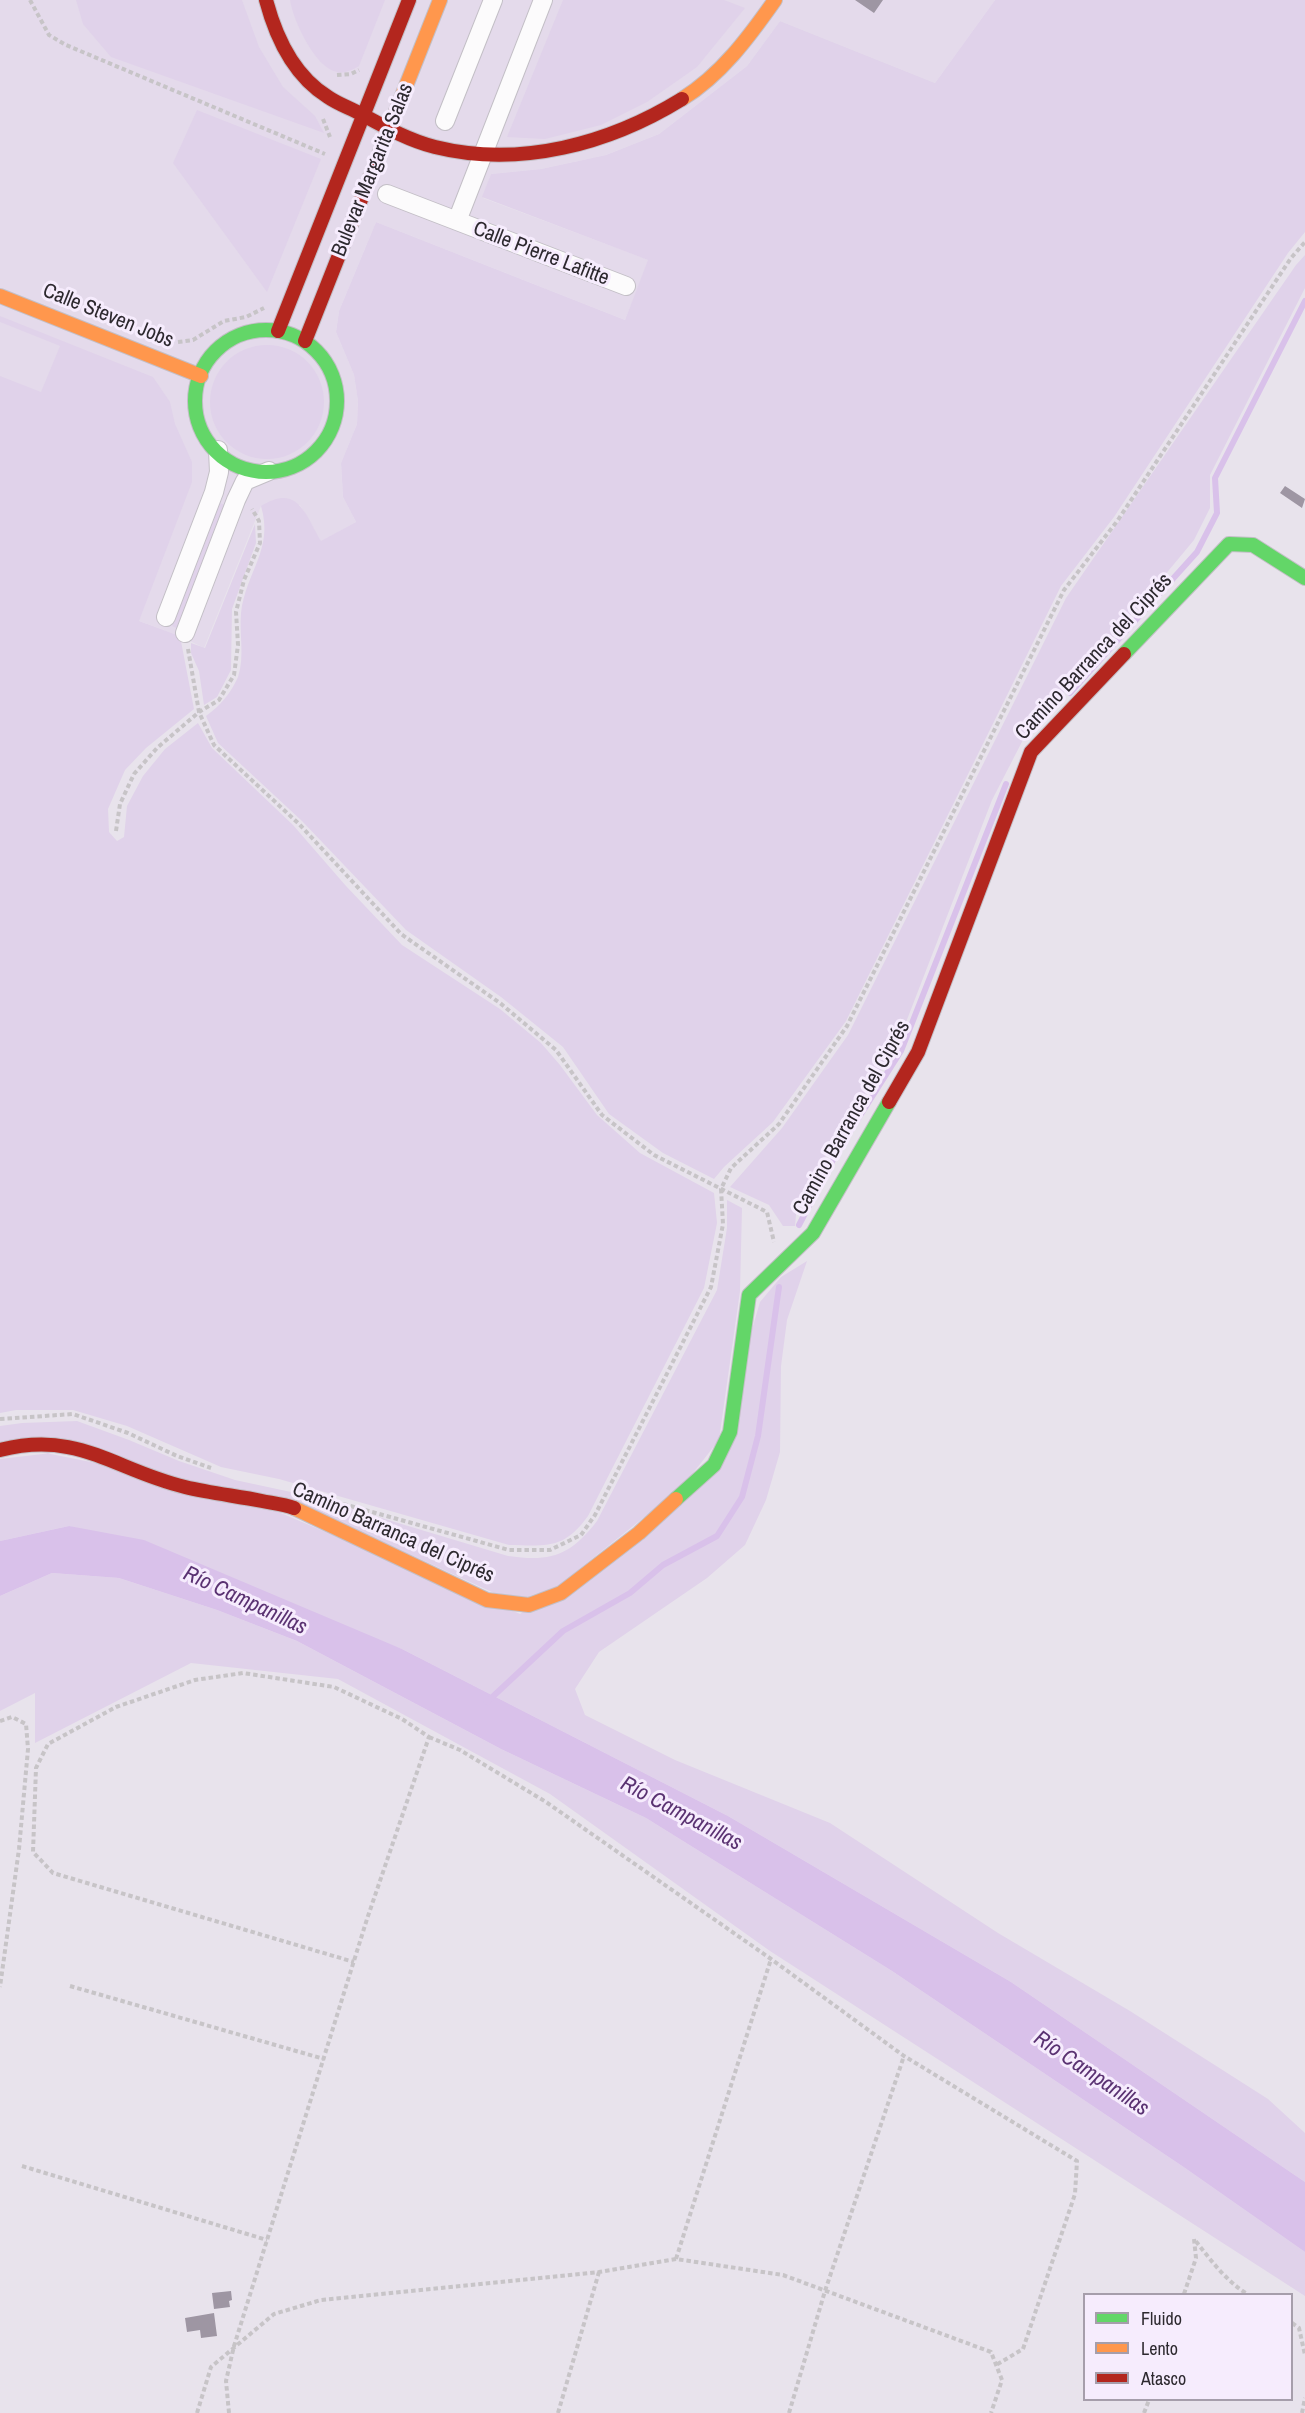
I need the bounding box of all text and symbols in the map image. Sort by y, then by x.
street label: Bulevar Margarita Salas [327,80,419,260]
street label: Calle Pierre Lafitte [469,217,613,291]
street label: Calle Steven Jobs [39,278,177,354]
street label: Camino Barranca del Ciprés [1010,569,1178,745]
street label: Camino Barranca del Ciprés [788,1016,916,1220]
street label: Camino Barranca del Ciprés [288,1477,498,1589]
water label: Río Campanillas [179,1561,311,1641]
water label: Río Campanillas [616,1771,746,1857]
water label: Río Campanillas [1028,2026,1154,2122]
legend [1083,2293,1293,2401]
text: Fluido [1141,2306,1182,2331]
text: Lento [1141,2336,1178,2361]
text: Atasco [1141,2366,1186,2391]

